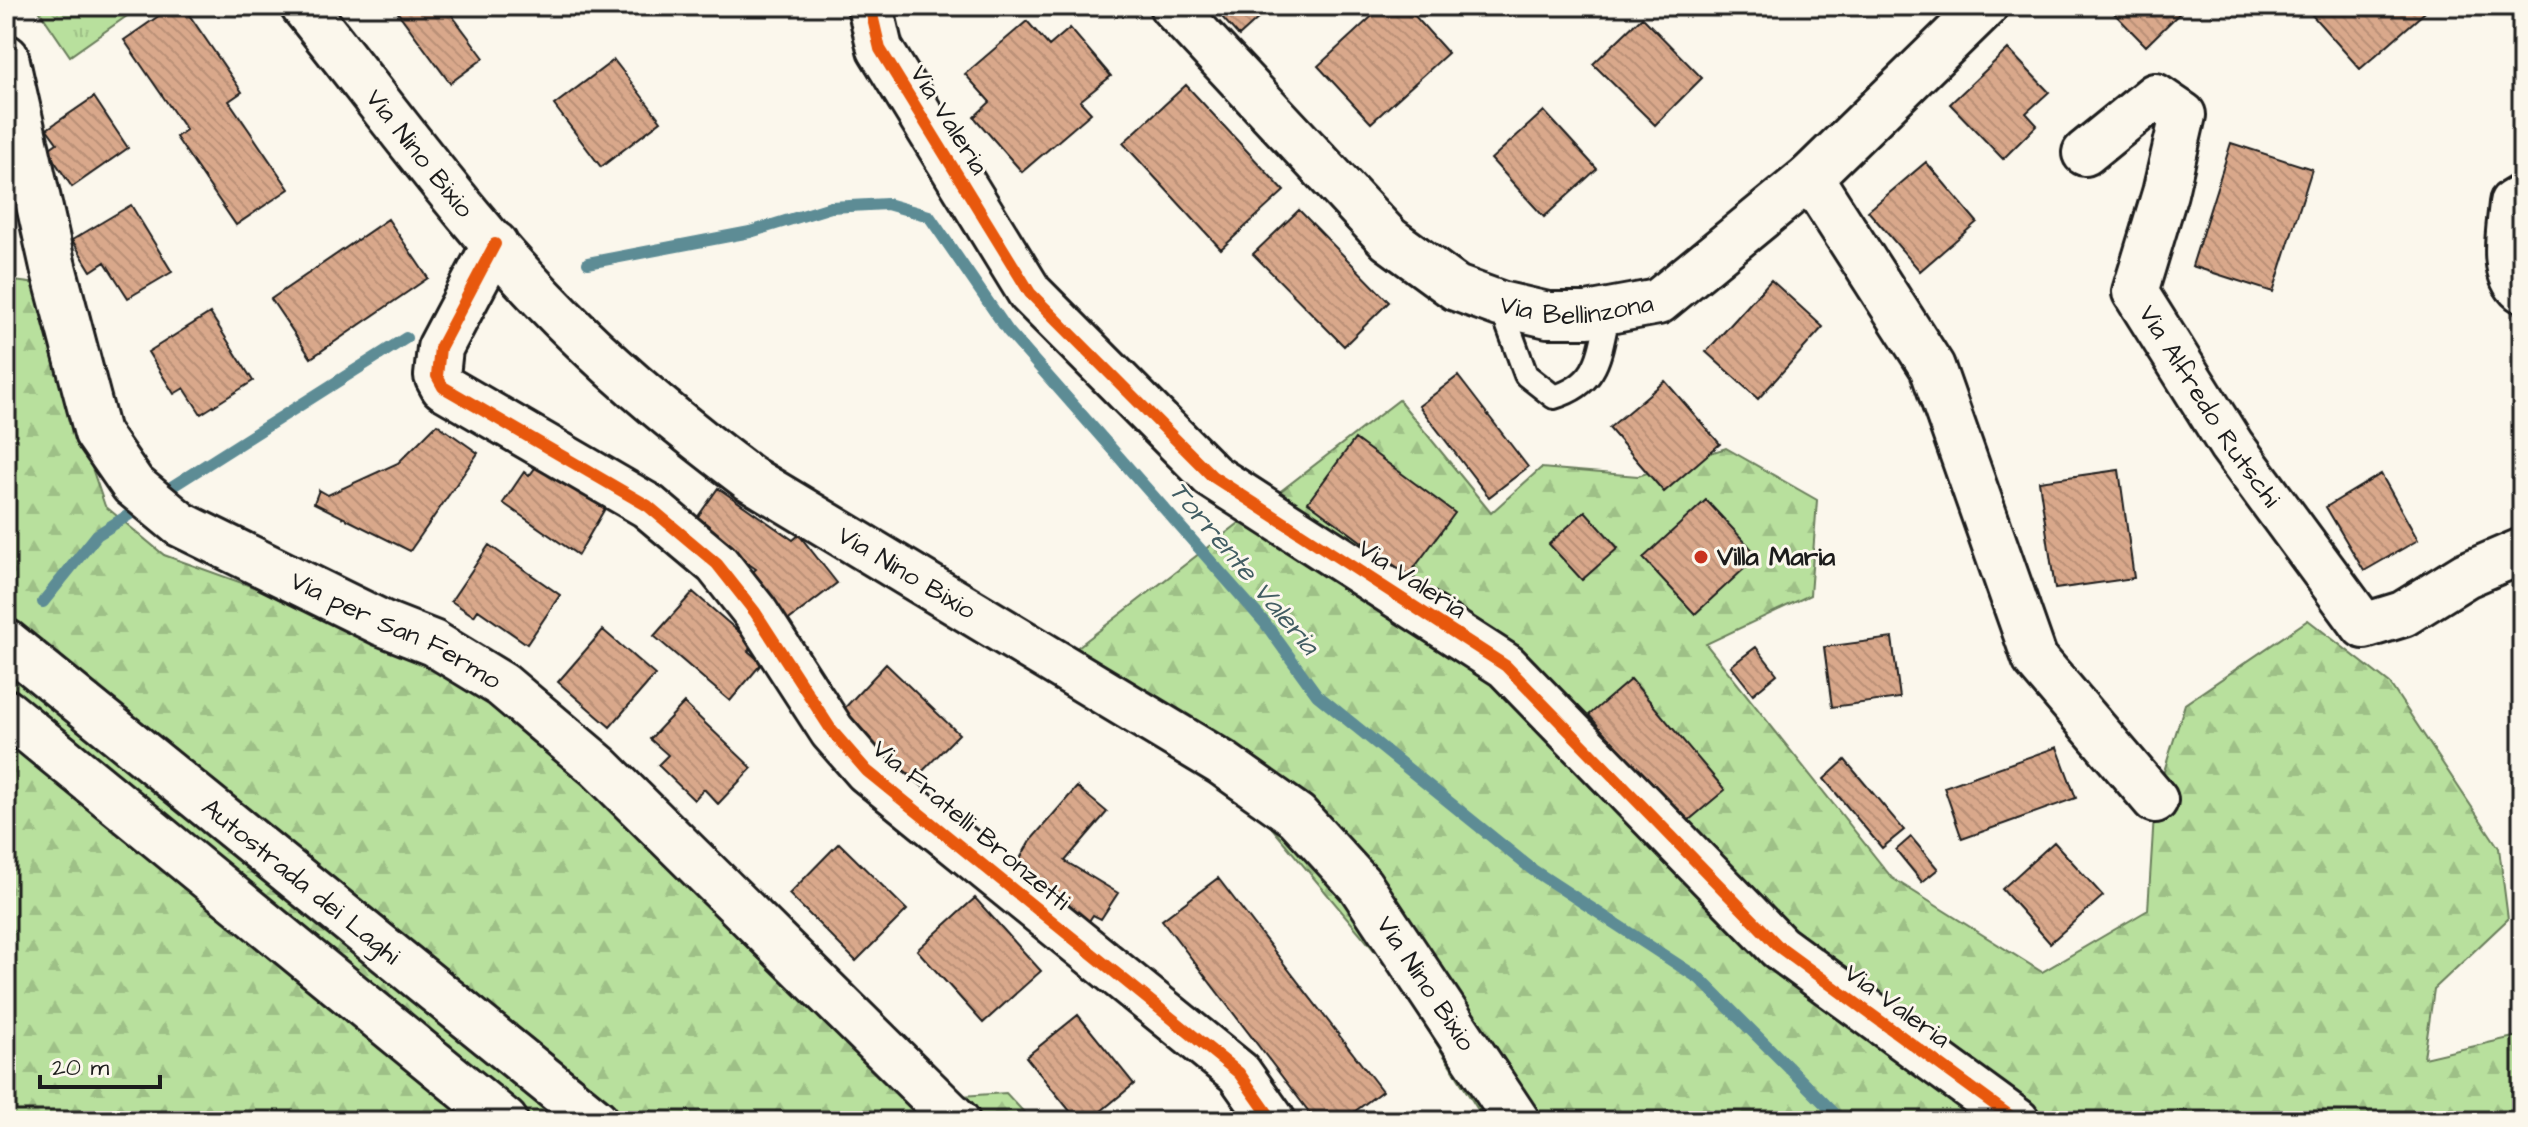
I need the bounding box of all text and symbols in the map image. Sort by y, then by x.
street label: Via Valeria [901,58,997,182]
street label: Via Nino Bixio [357,82,482,226]
street label: Via Bellinzona [1496,285,1656,333]
street label: Via Alfredo Rutschi [2130,298,2289,515]
water label: Torrente Valeria [1160,473,1330,665]
street label: Via Nino Bixio [831,517,983,629]
street label: Via Valeria [1351,530,1473,628]
place label: Villa Maria [1716,539,1836,575]
marker: Villa Maria [1692,548,1710,566]
street label: Via per San Fermo [284,563,508,699]
street label: Via Fratelli Bronzetti [864,731,1078,919]
street label: Autostrada dei Laghi [194,790,408,973]
street label: Via Nino Bixio [1368,909,1484,1059]
street label: Via Valeria [1837,955,1957,1057]
scale bar [40,1039,160,1089]
text: 20 m [52,1051,109,1085]

